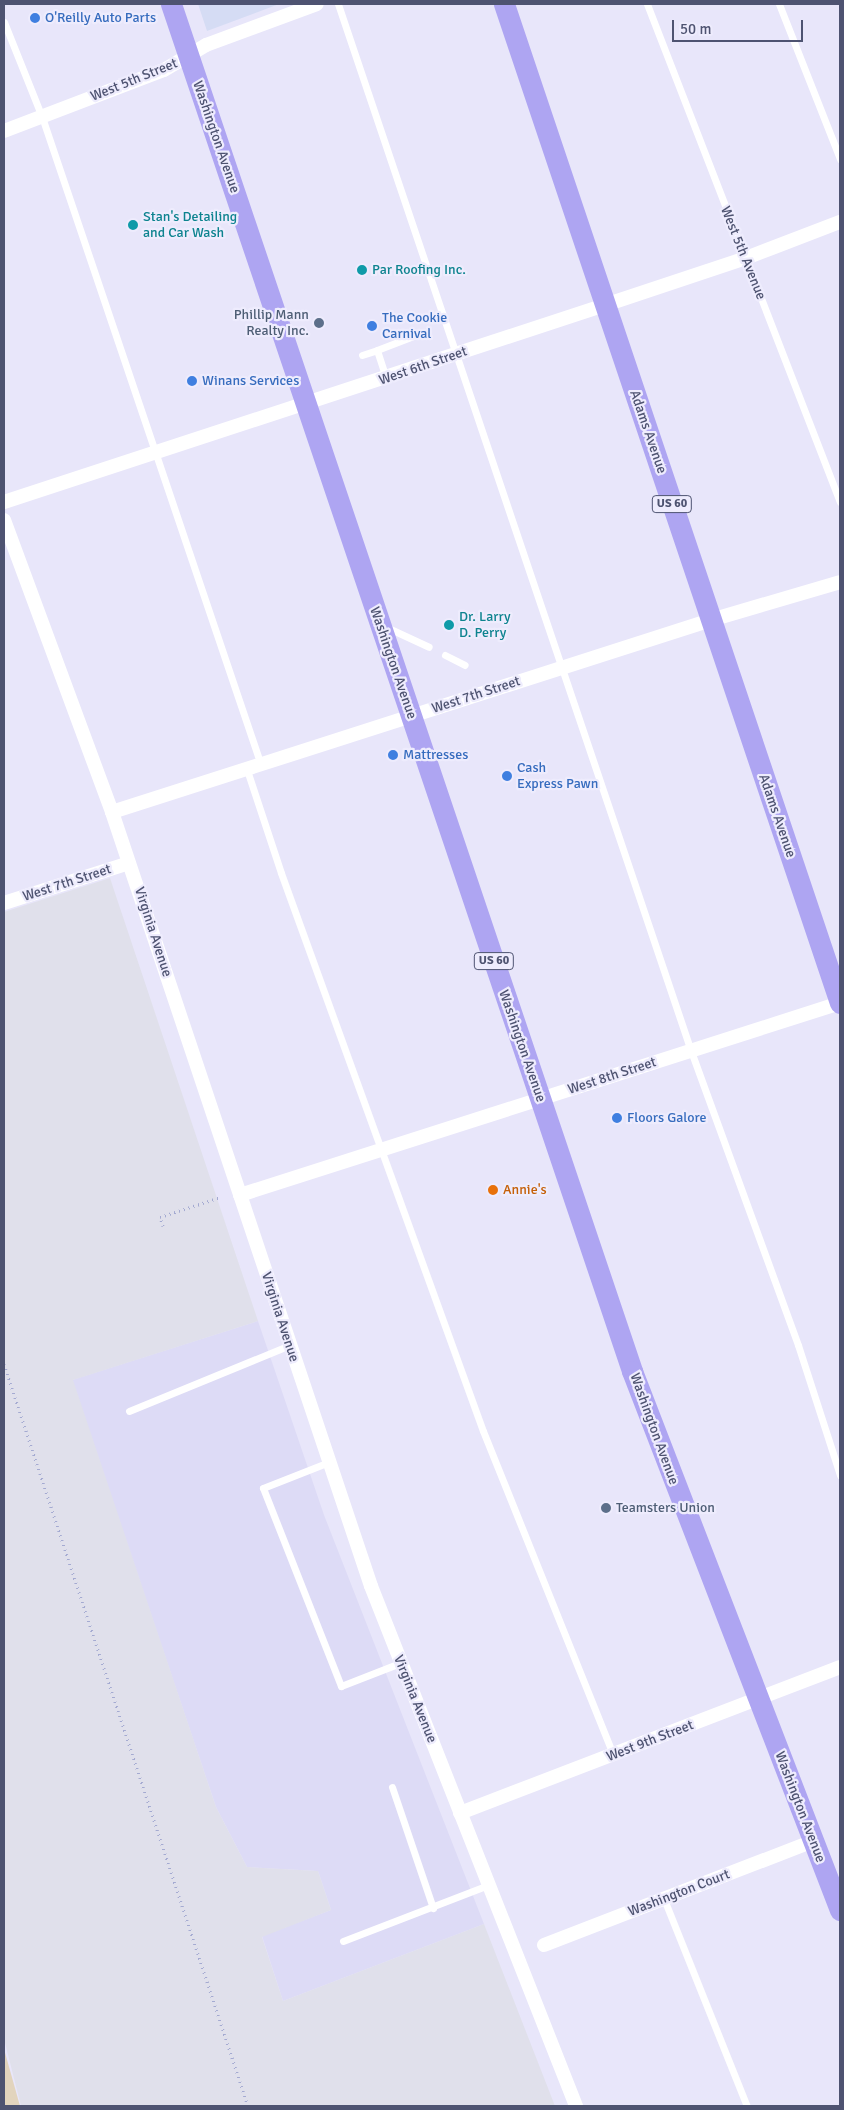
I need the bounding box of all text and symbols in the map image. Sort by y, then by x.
place label: O'Reilly Auto Parts [45,10,156,26]
scale bar [674,10,805,42]
marker: O'Reilly Auto Parts [29,12,41,24]
text: 50 m [680,20,711,38]
street label: West 5th Street [88,55,180,105]
street label: Washington Avenue [189,79,243,195]
street label: West 5th Avenue [717,204,769,302]
place label: Stan's Detailing and Car Wash [143,209,237,242]
marker: Stan's Detailing and Car Wash [127,219,139,231]
place label: Par Roofing Inc. [372,262,466,278]
marker: Par Roofing Inc. [356,264,368,276]
place label: Phillip Mann Realty Inc. [234,307,309,340]
place label: The Cookie Carnival [382,310,447,342]
marker: Phillip Mann Realty Inc. [313,317,325,329]
marker: The Cookie Carnival [366,320,378,332]
street label: West 6th Street [377,343,469,389]
place label: Winans Services [202,373,299,389]
marker: Winans Services [186,375,198,387]
street label: Adams Avenue [626,388,670,476]
road number: US 60 [651,494,693,514]
street label: Washington Avenue [366,605,420,721]
place label: Dr. Larry D. Perry [459,609,511,642]
marker: Dr. Larry D. Perry [443,619,455,631]
street label: West 7th Street [430,673,522,717]
place label: Mattresses [403,747,468,763]
marker: Mattresses [387,749,399,761]
place label: Cash Express Pawn [517,760,598,792]
marker: Cash Express Pawn [501,770,513,782]
street label: Adams Avenue [755,772,799,860]
street label: West 7th Street [21,861,113,905]
street label: Virginia Avenue [131,885,175,979]
road number: US 60 [473,951,515,970]
street label: Washington Avenue [495,988,549,1104]
street label: West 8th Street [566,1054,658,1098]
place label: Floors Galore [627,1110,706,1126]
marker: Floors Galore [611,1112,623,1124]
place label: Annie's [503,1182,547,1198]
marker: Annie's [487,1184,499,1196]
street label: Virginia Avenue [258,1270,302,1364]
street label: Washington Avenue [626,1371,682,1487]
place label: Teamsters Union [616,1500,715,1516]
marker: Teamsters Union [600,1502,612,1514]
street label: Virginia Avenue [390,1653,440,1745]
street label: West 9th Street [604,1717,696,1765]
street label: Washington Avenue [771,1749,829,1865]
street label: Washington Court [626,1866,732,1920]

